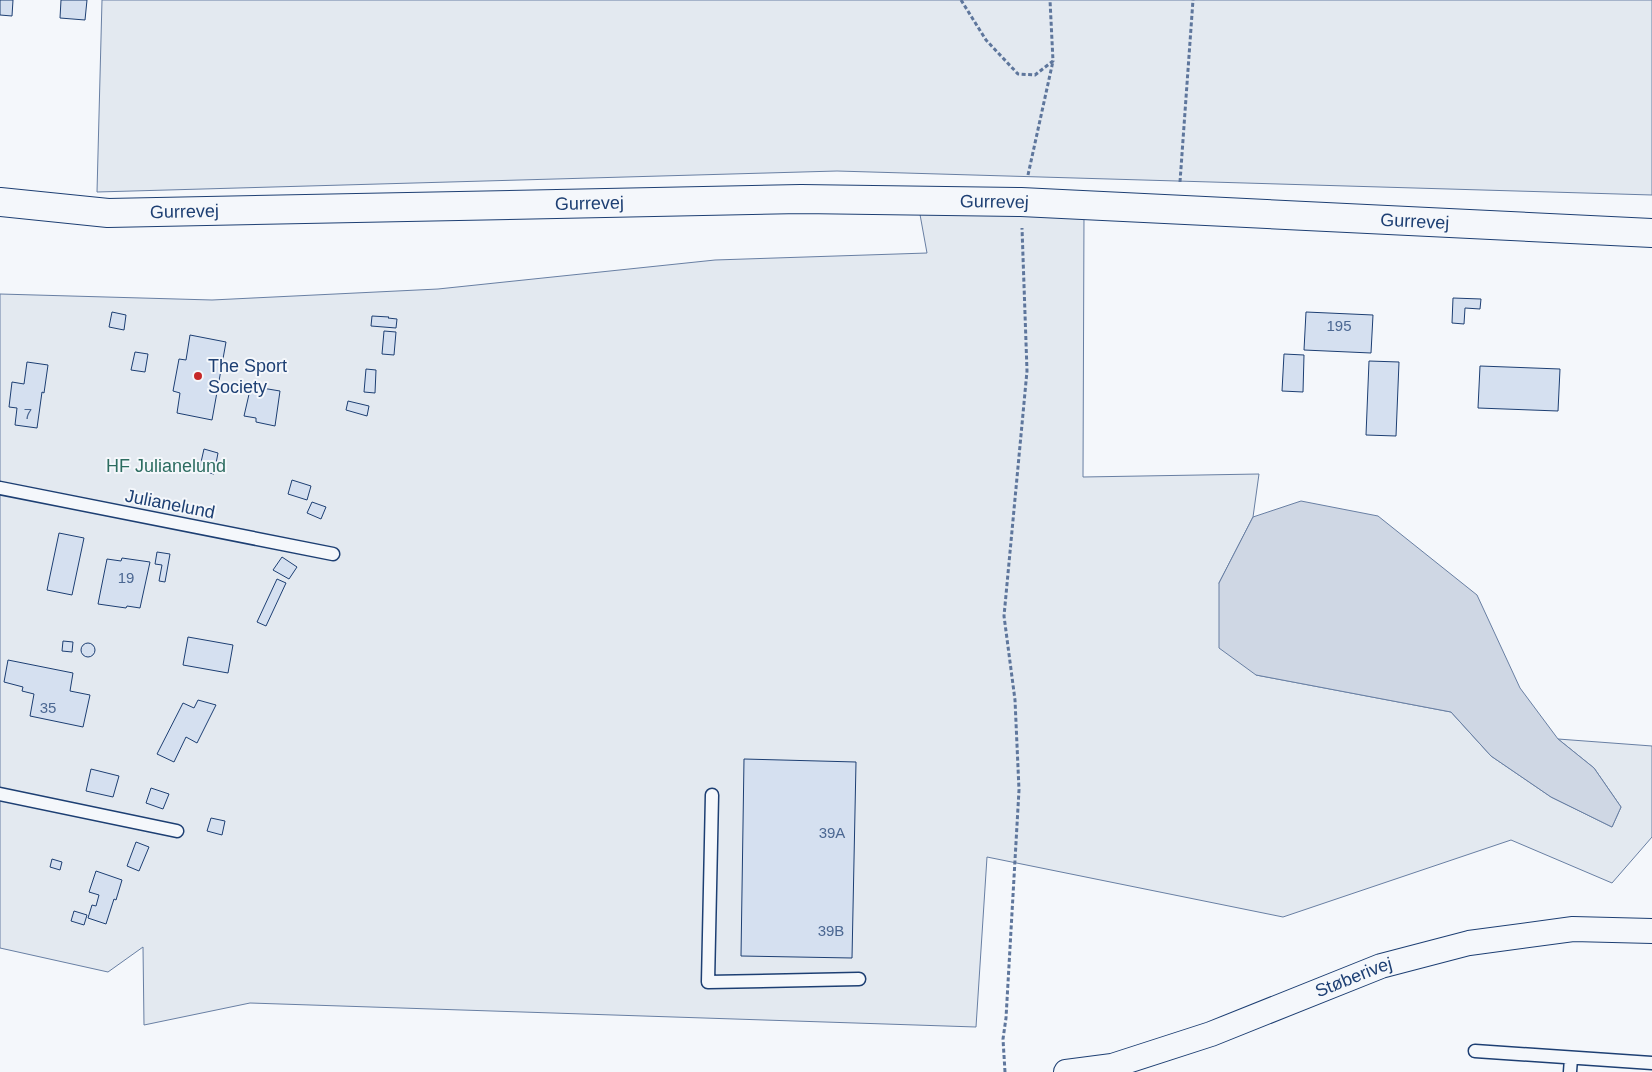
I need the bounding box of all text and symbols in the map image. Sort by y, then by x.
street label: Gurrevej [960,191,1029,212]
street label: Gurrevej [555,193,624,214]
street label: Gurrevej [150,201,219,222]
street label: Gurrevej [1380,210,1450,233]
house number: 195 [1326,317,1352,334]
place label: The Sport Society [208,356,287,397]
marker: The Sport Society [192,370,204,382]
house number: 7 [24,405,32,422]
park label: HF Julianelund [106,456,226,476]
street label: Julianelund [123,485,217,523]
house number: 19 [118,569,134,586]
house number: 35 [40,699,56,716]
house number: 39A [819,824,845,841]
house number: 39B [818,922,844,939]
street label: Støberivej [1312,954,1394,1001]

